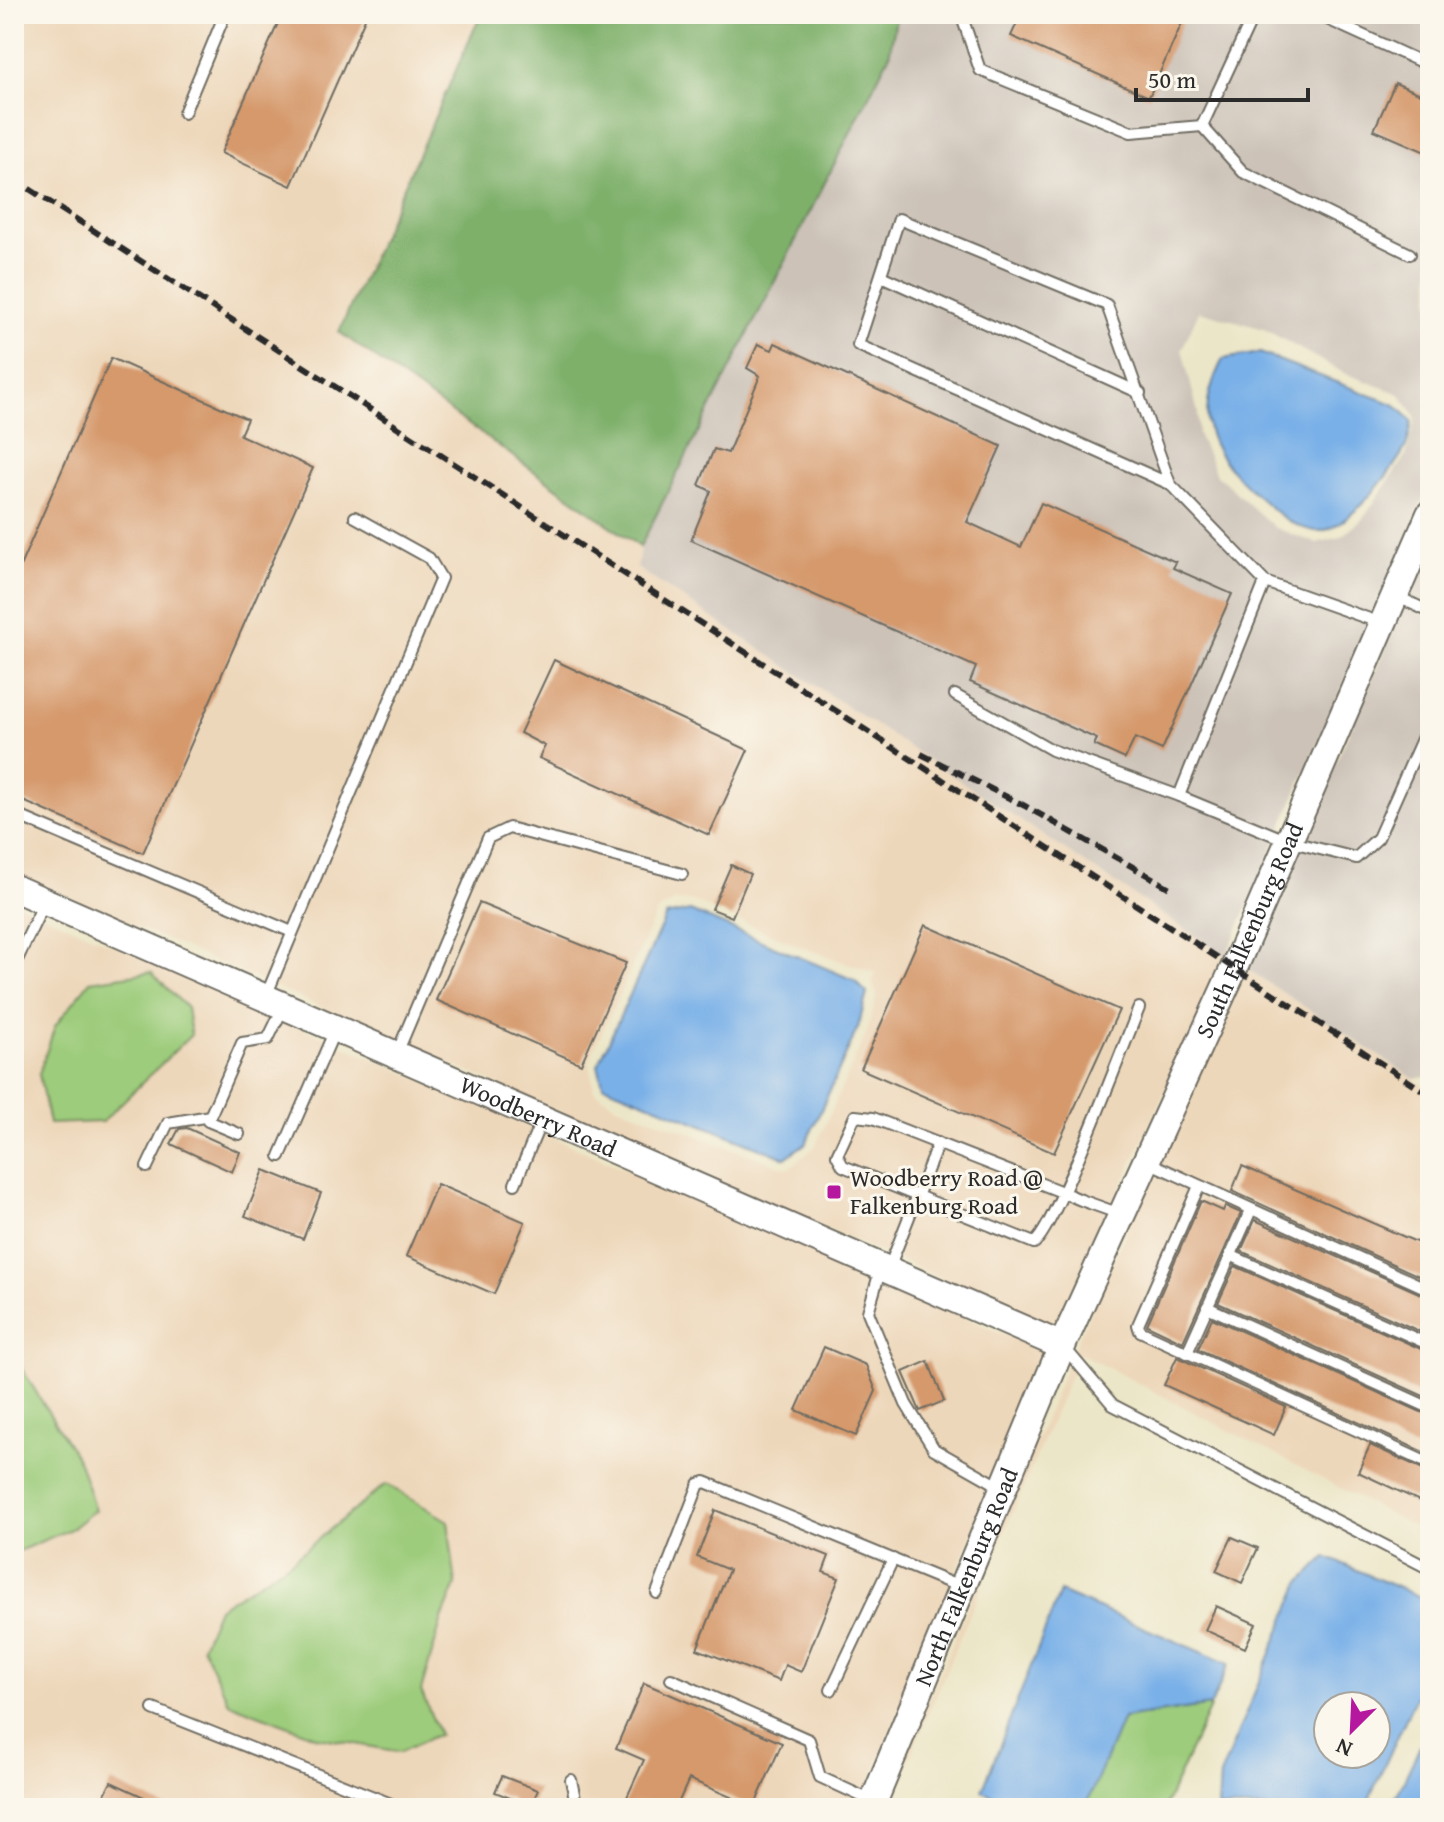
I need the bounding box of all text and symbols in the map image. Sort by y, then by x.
scale bar [1136,52,1308,102]
text: 50 m [1148,62,1196,97]
street label: South Falkenburg Road [1186,817,1312,1044]
street label: Woodberry Road [454,1067,622,1166]
place label: Woodberry Road @ Falkenburg Road [850,1160,1043,1223]
marker: Woodberry Road @ Falkenburg Road [825,1183,843,1201]
street label: North Falkenburg Road [905,1462,1027,1691]
north arrow [1312,1690,1392,1770]
text: N [1330,1731,1357,1766]

